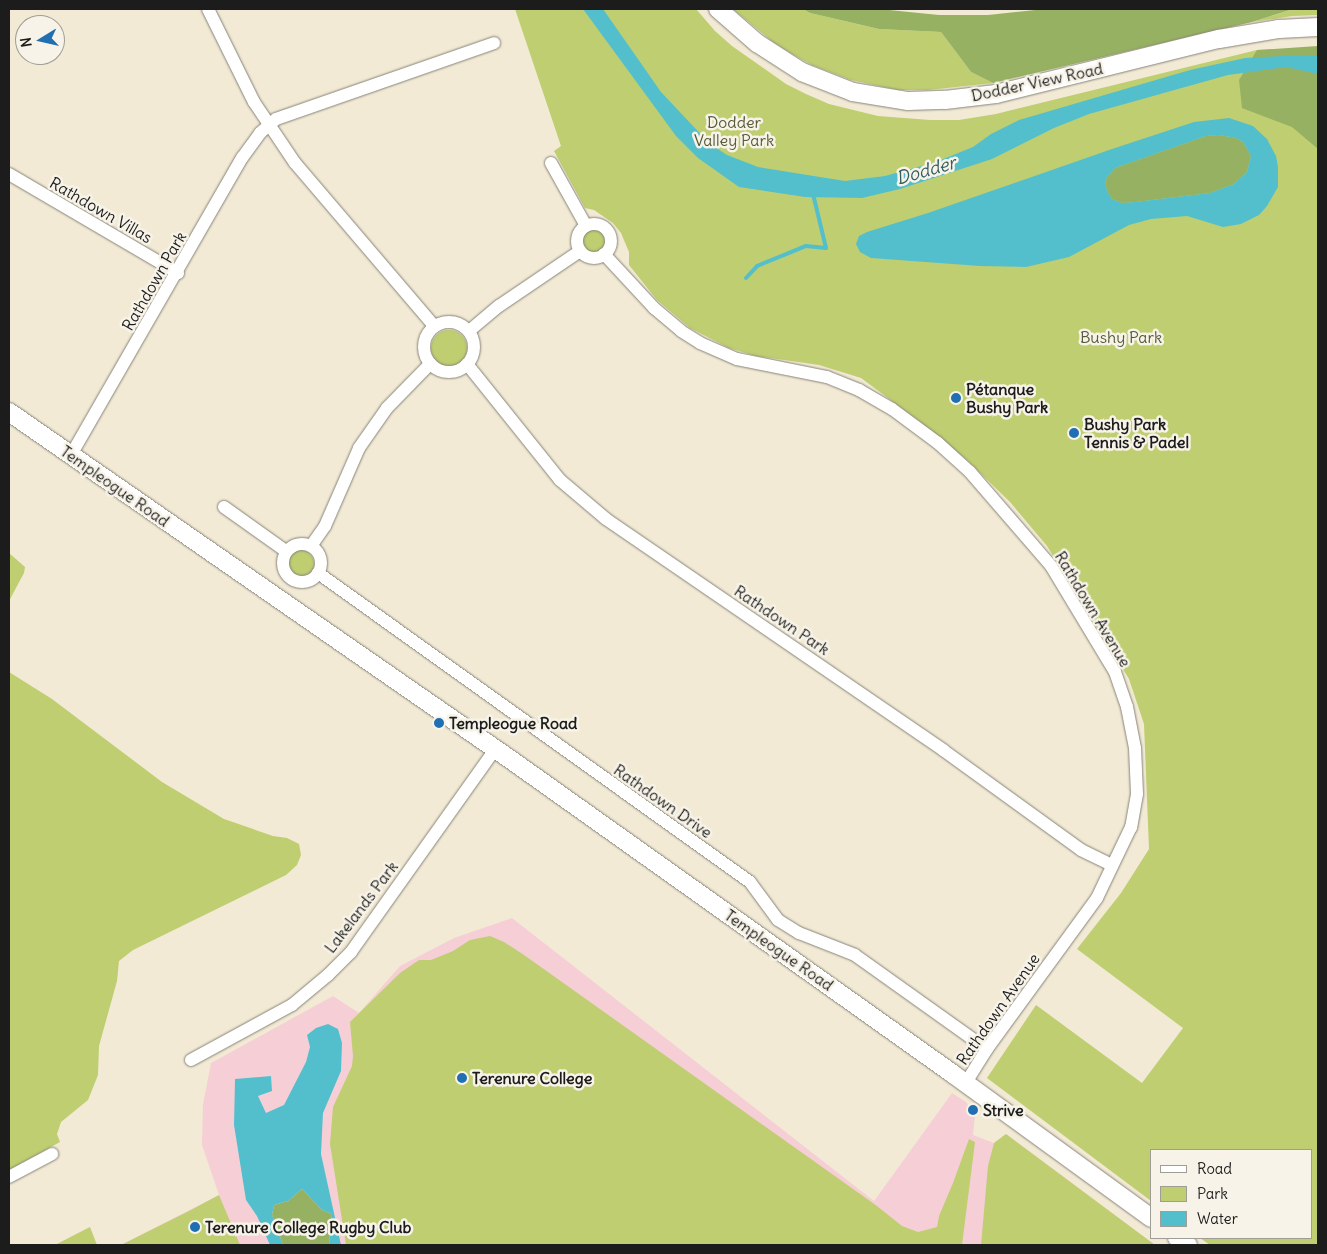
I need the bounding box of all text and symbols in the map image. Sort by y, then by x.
north arrow [15,15,65,65]
text: N [17,36,36,48]
street label: Dodder View Road [969,59,1105,105]
park label: Dodder Valley Park [694,112,774,150]
water label: Dodder [894,152,958,190]
street label: Rathdown Villas [46,173,156,247]
street label: Rathdown Park [118,228,190,334]
park label: Bushy Park [1080,327,1162,347]
place label: Pétanque Bushy Park [966,379,1048,417]
marker: Pétanque Bushy Park [950,392,962,404]
place label: Bushy Park Tennis & Padel [1084,414,1189,452]
marker: Bushy Park Tennis & Padel [1068,427,1080,439]
street label: Templeogue Road [57,441,173,531]
street label: Rathdown Avenue [1051,548,1135,670]
street label: Rathdown Park [731,581,833,659]
place label: Templeogue Road [449,713,577,733]
marker: Templeogue Road [433,717,445,729]
street label: Rathdown Drive [610,760,716,842]
street label: Lakelands Park [320,857,402,957]
street label: Templeogue Road [721,905,837,995]
street label: Rathdown Avenue [952,950,1044,1068]
place label: Terenure College [472,1068,592,1088]
marker: Terenure College [456,1072,468,1084]
place label: Strive [983,1100,1024,1120]
marker: Strive [967,1104,979,1116]
legend [1150,1149,1312,1239]
text: Road [1197,1159,1232,1178]
text: Park [1197,1184,1228,1203]
text: Water [1197,1209,1238,1228]
place label: Terenure College Rugby Club [205,1217,411,1237]
marker: Terenure College Rugby Club [189,1221,201,1233]

